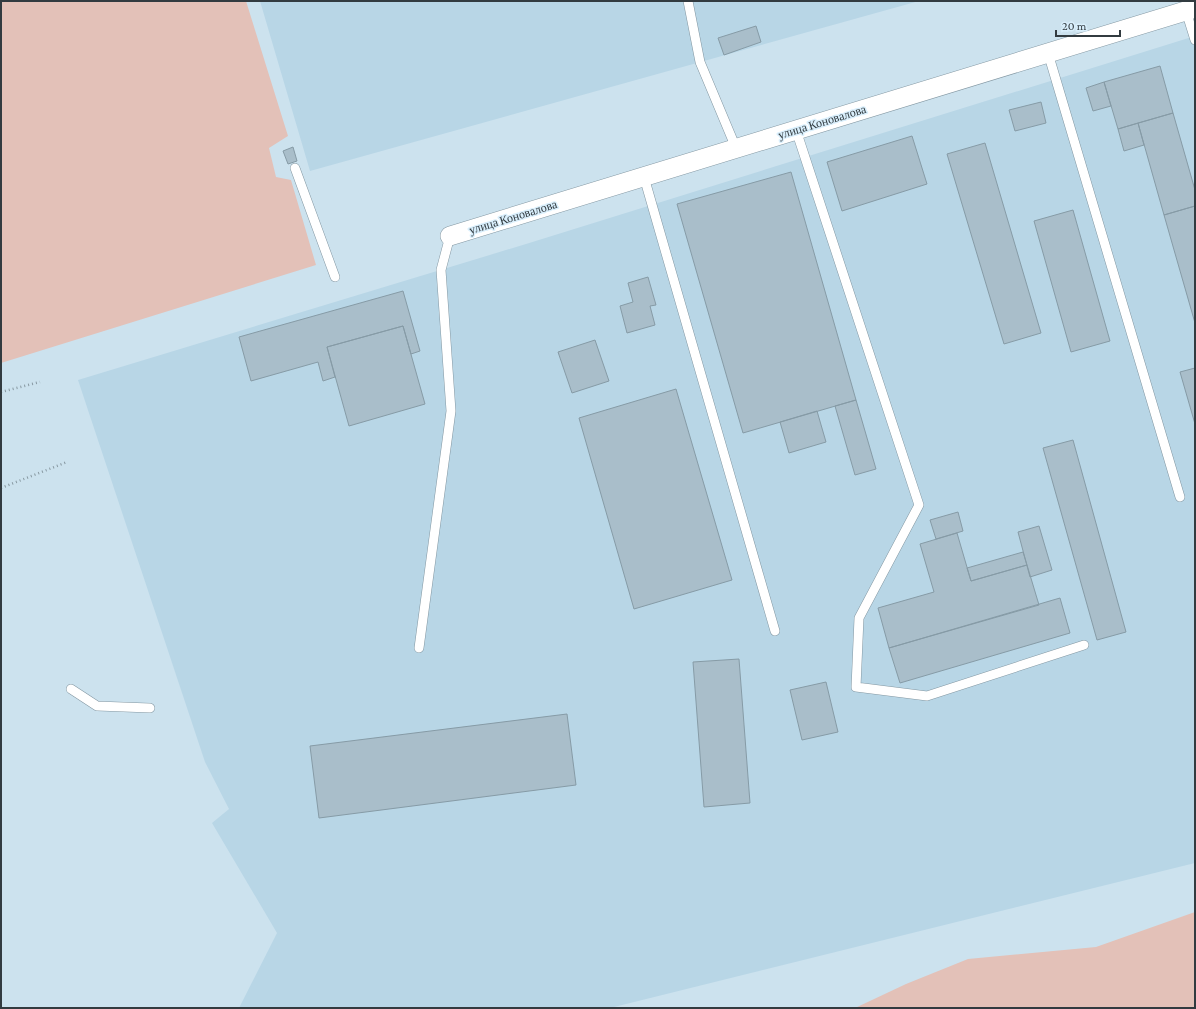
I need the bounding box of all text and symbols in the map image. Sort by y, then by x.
scale bar [1056,12,1120,38]
text: 20 m [1062,19,1087,33]
street label: улица Коновалова [776,102,868,142]
street label: улица Коновалова [467,197,559,237]

